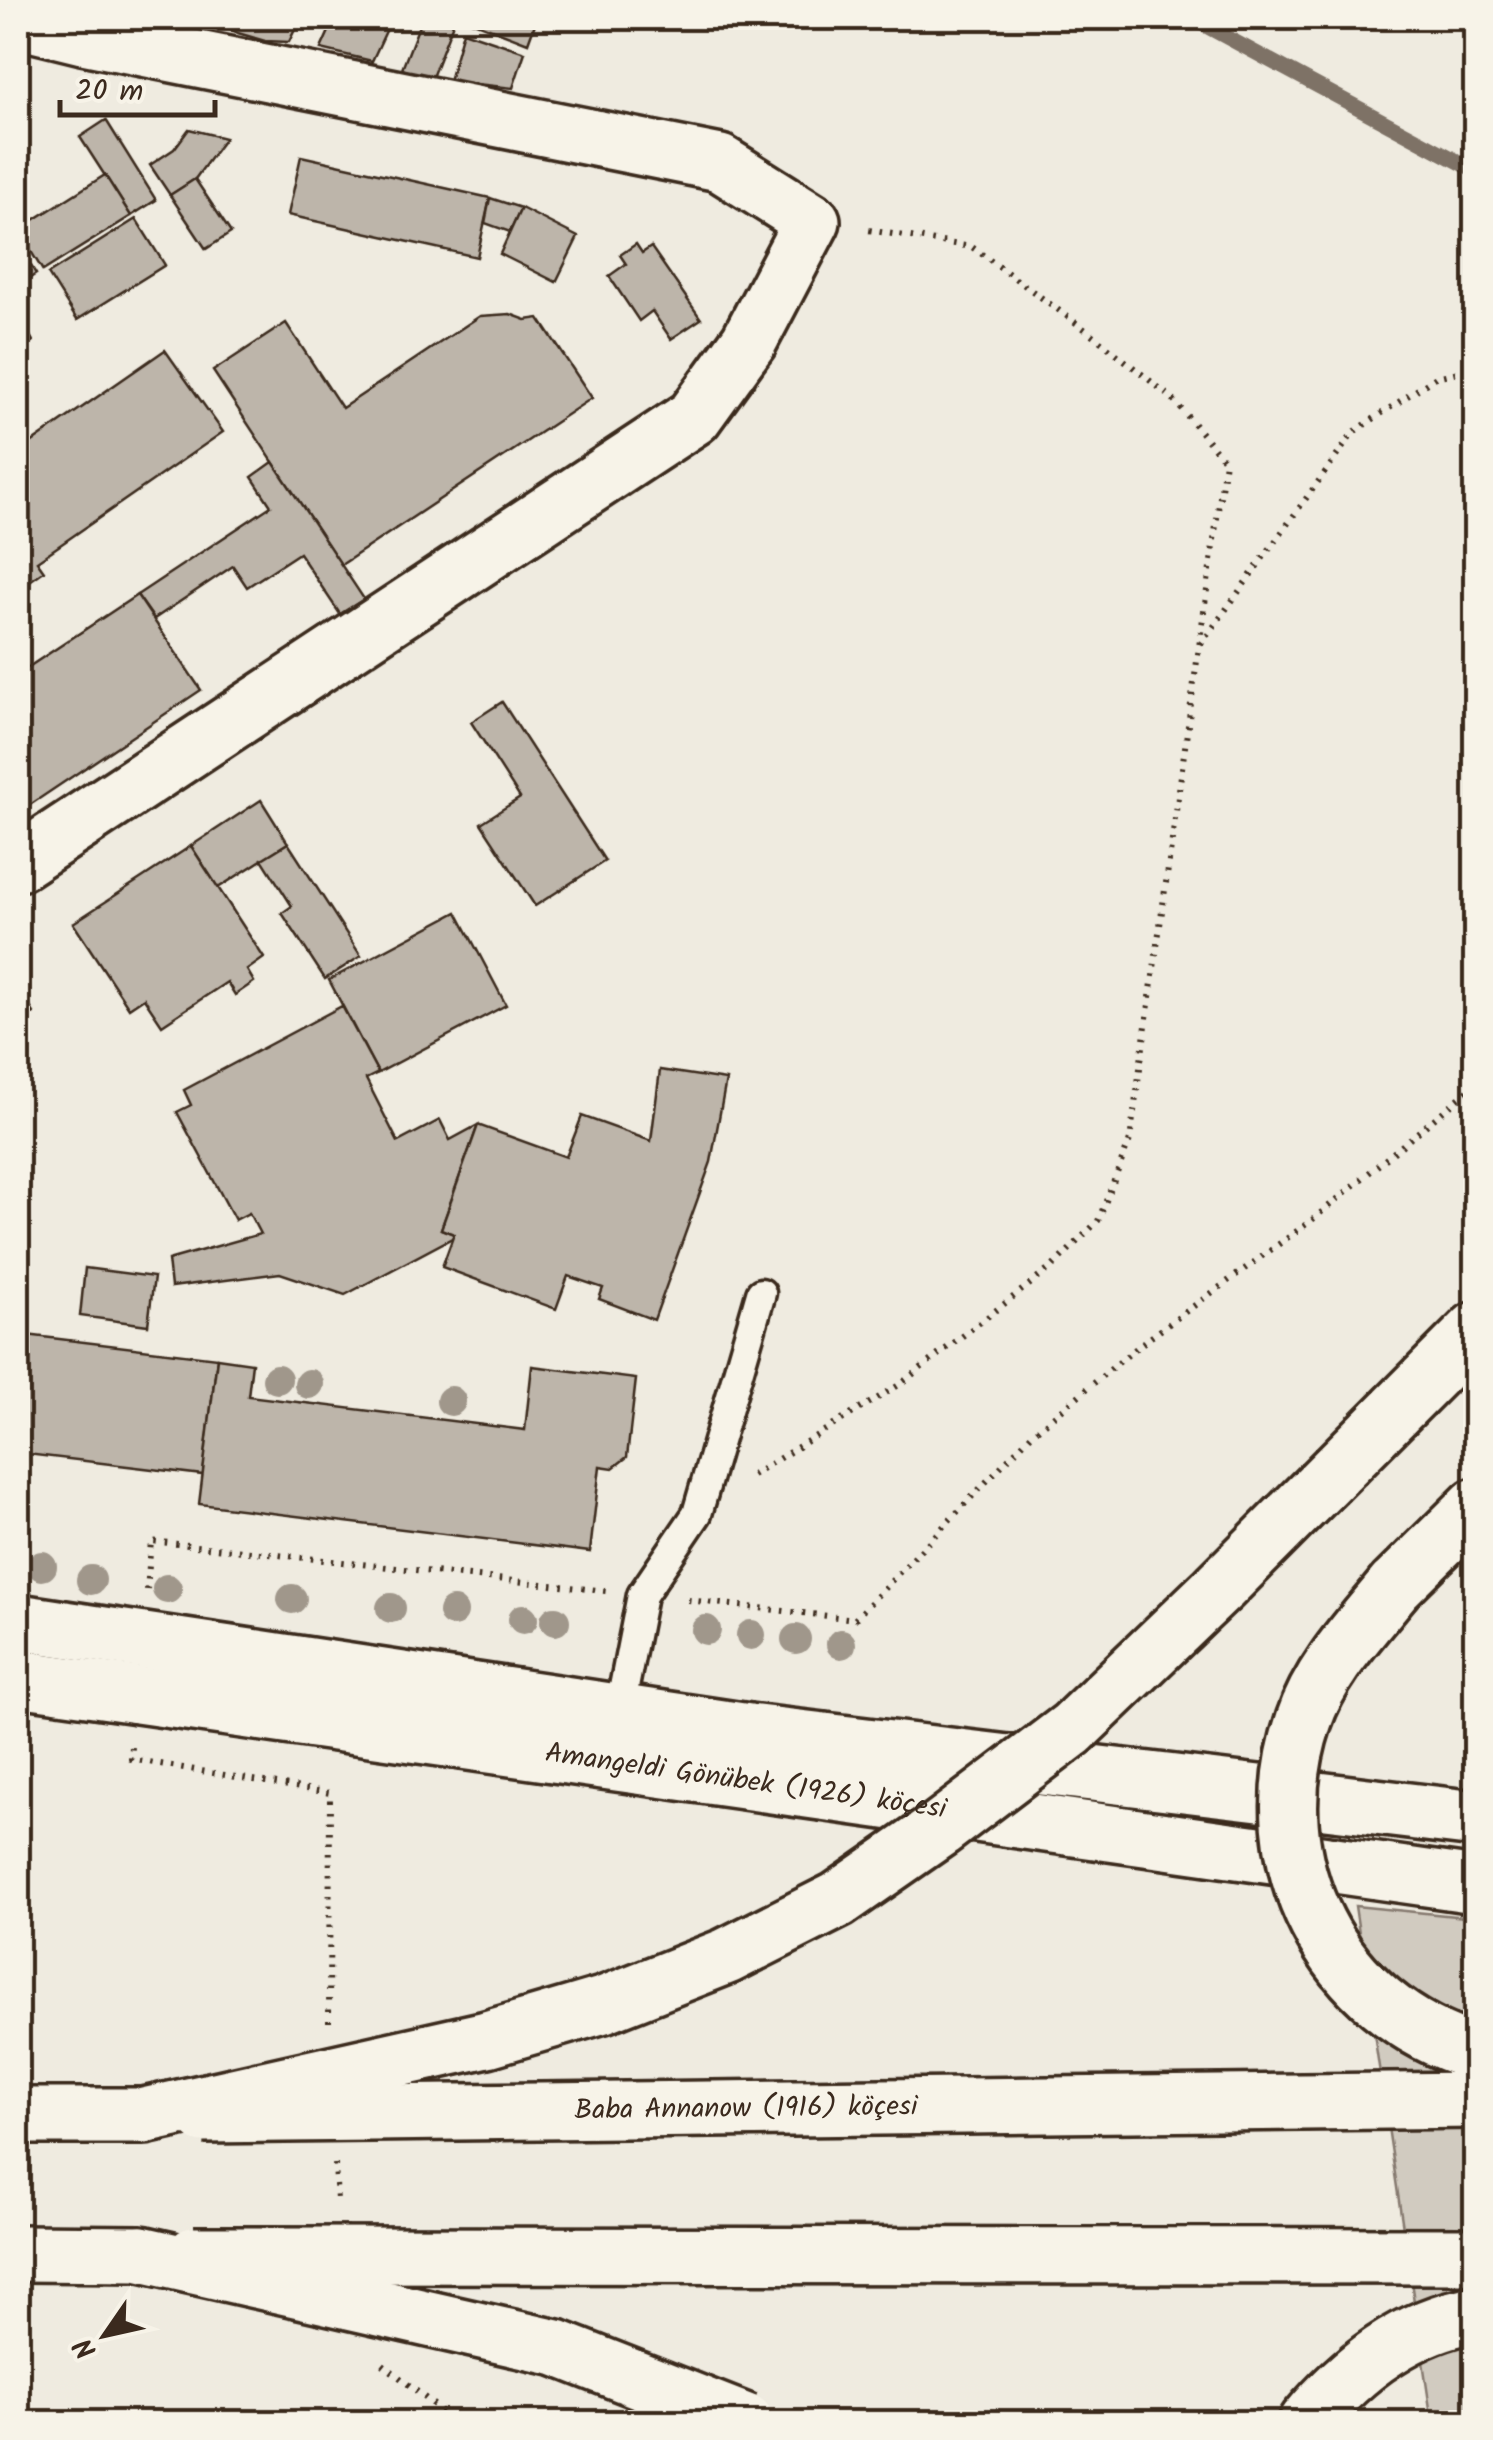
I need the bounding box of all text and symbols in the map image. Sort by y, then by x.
scale bar [60,55,215,117]
text: 20 m [75,68,143,116]
street label: Amangeldi Gönübek (1926) köçesi [542,1731,951,1832]
street label: Baba Annanow (1916) köçesi [574,2084,919,2133]
north arrow [55,2285,155,2385]
text: N [63,2327,110,2367]

